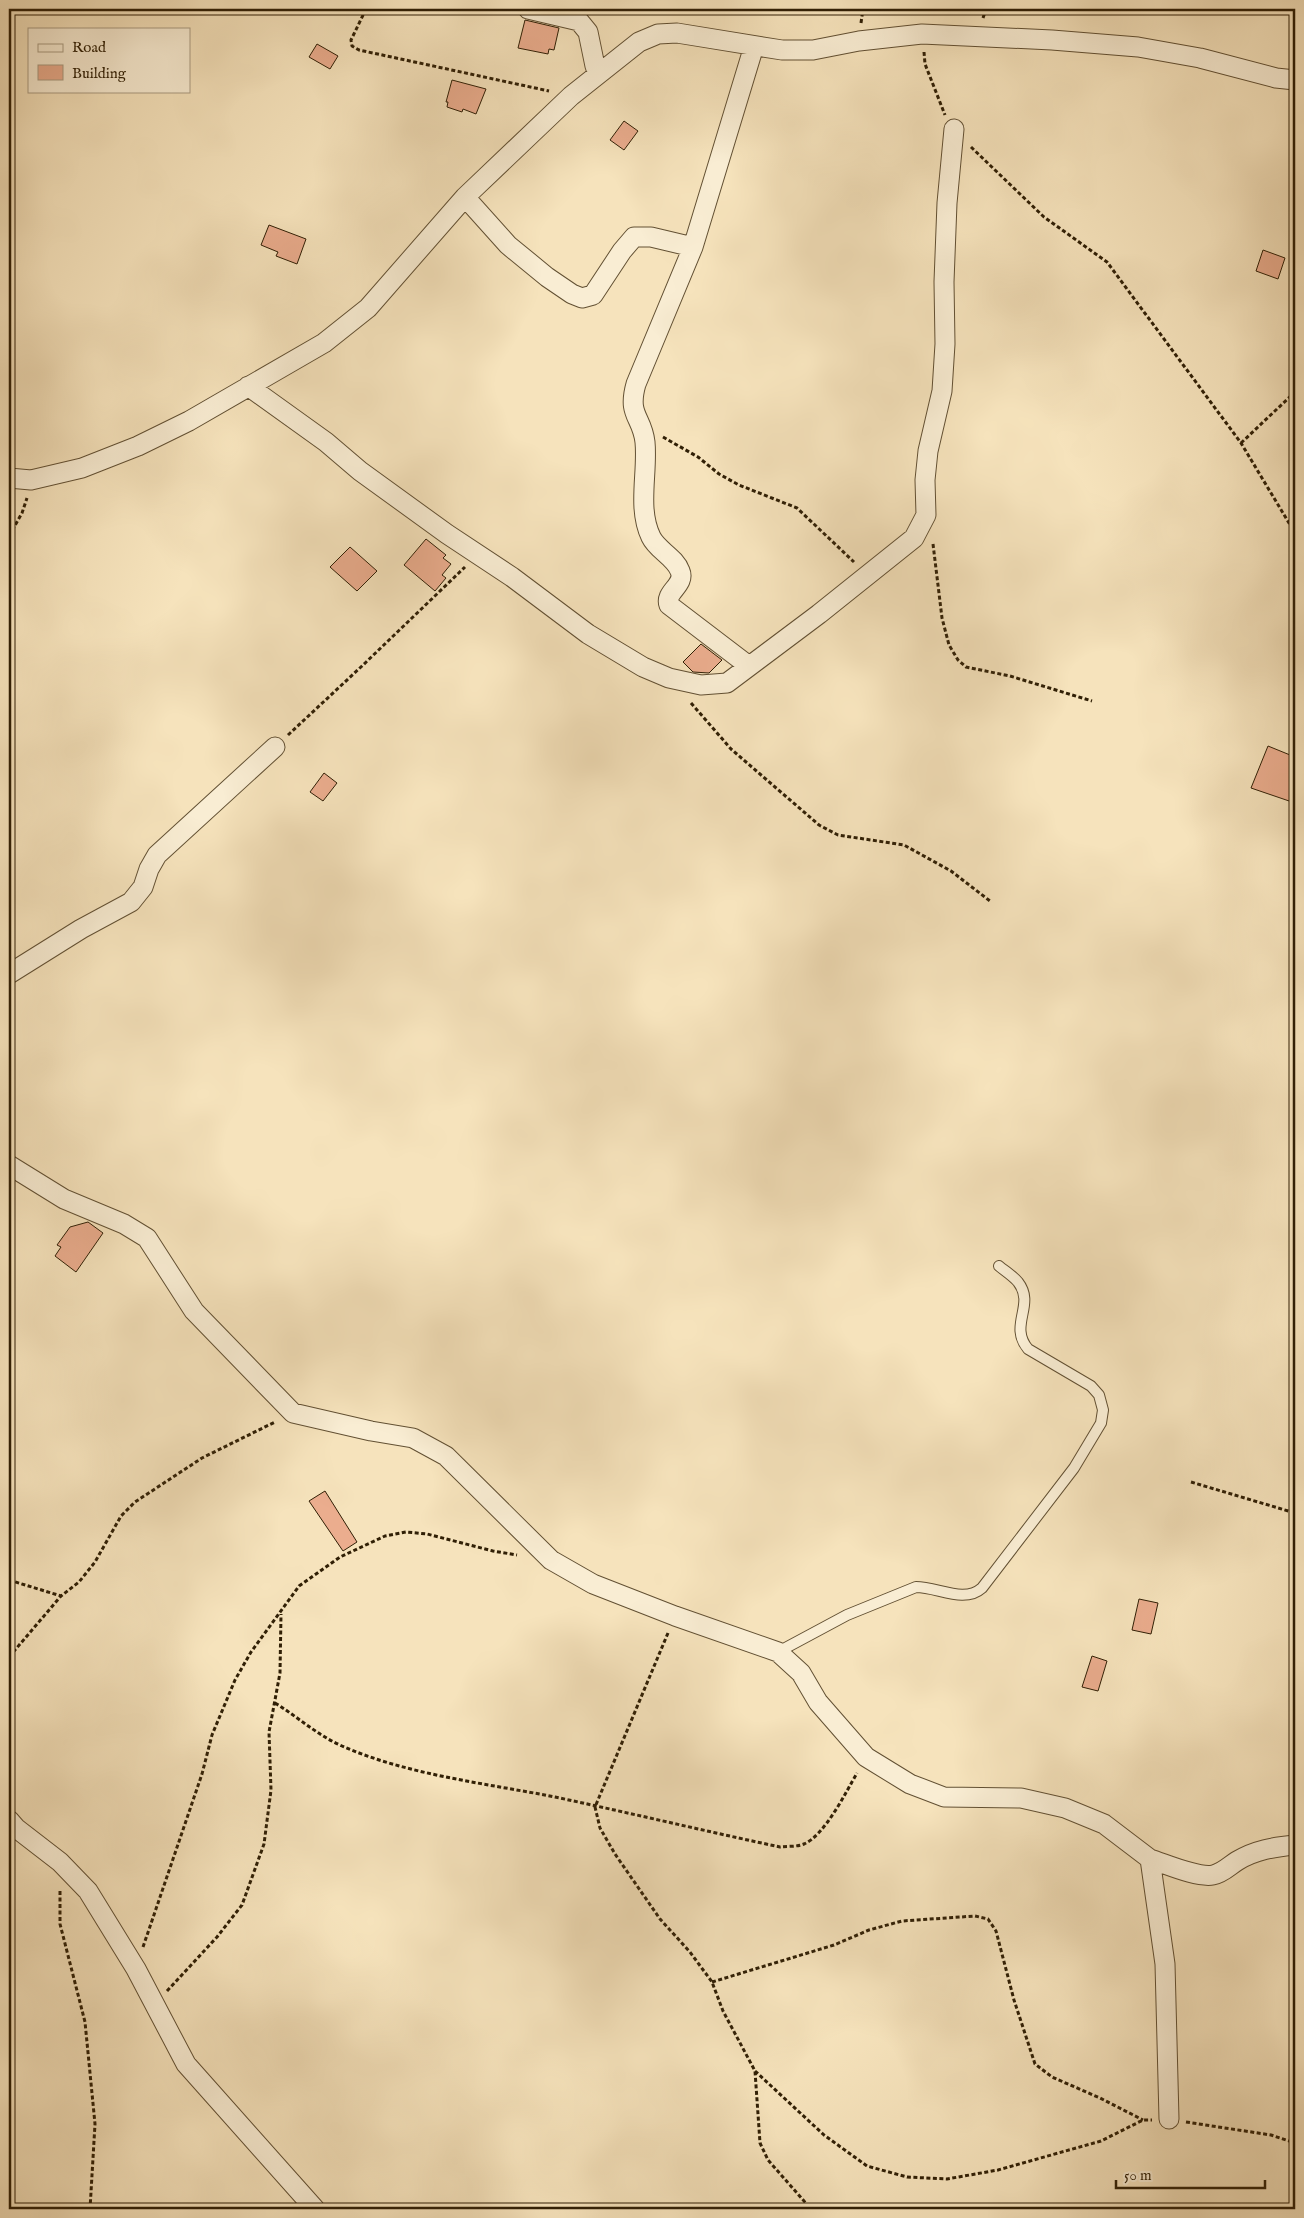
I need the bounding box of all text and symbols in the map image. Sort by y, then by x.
legend [28,28,190,92]
text: Road [72,38,107,57]
text: Building [72,64,127,83]
scale bar [1116,2158,1265,2190]
text: 50 m [1124,2166,1152,2185]

